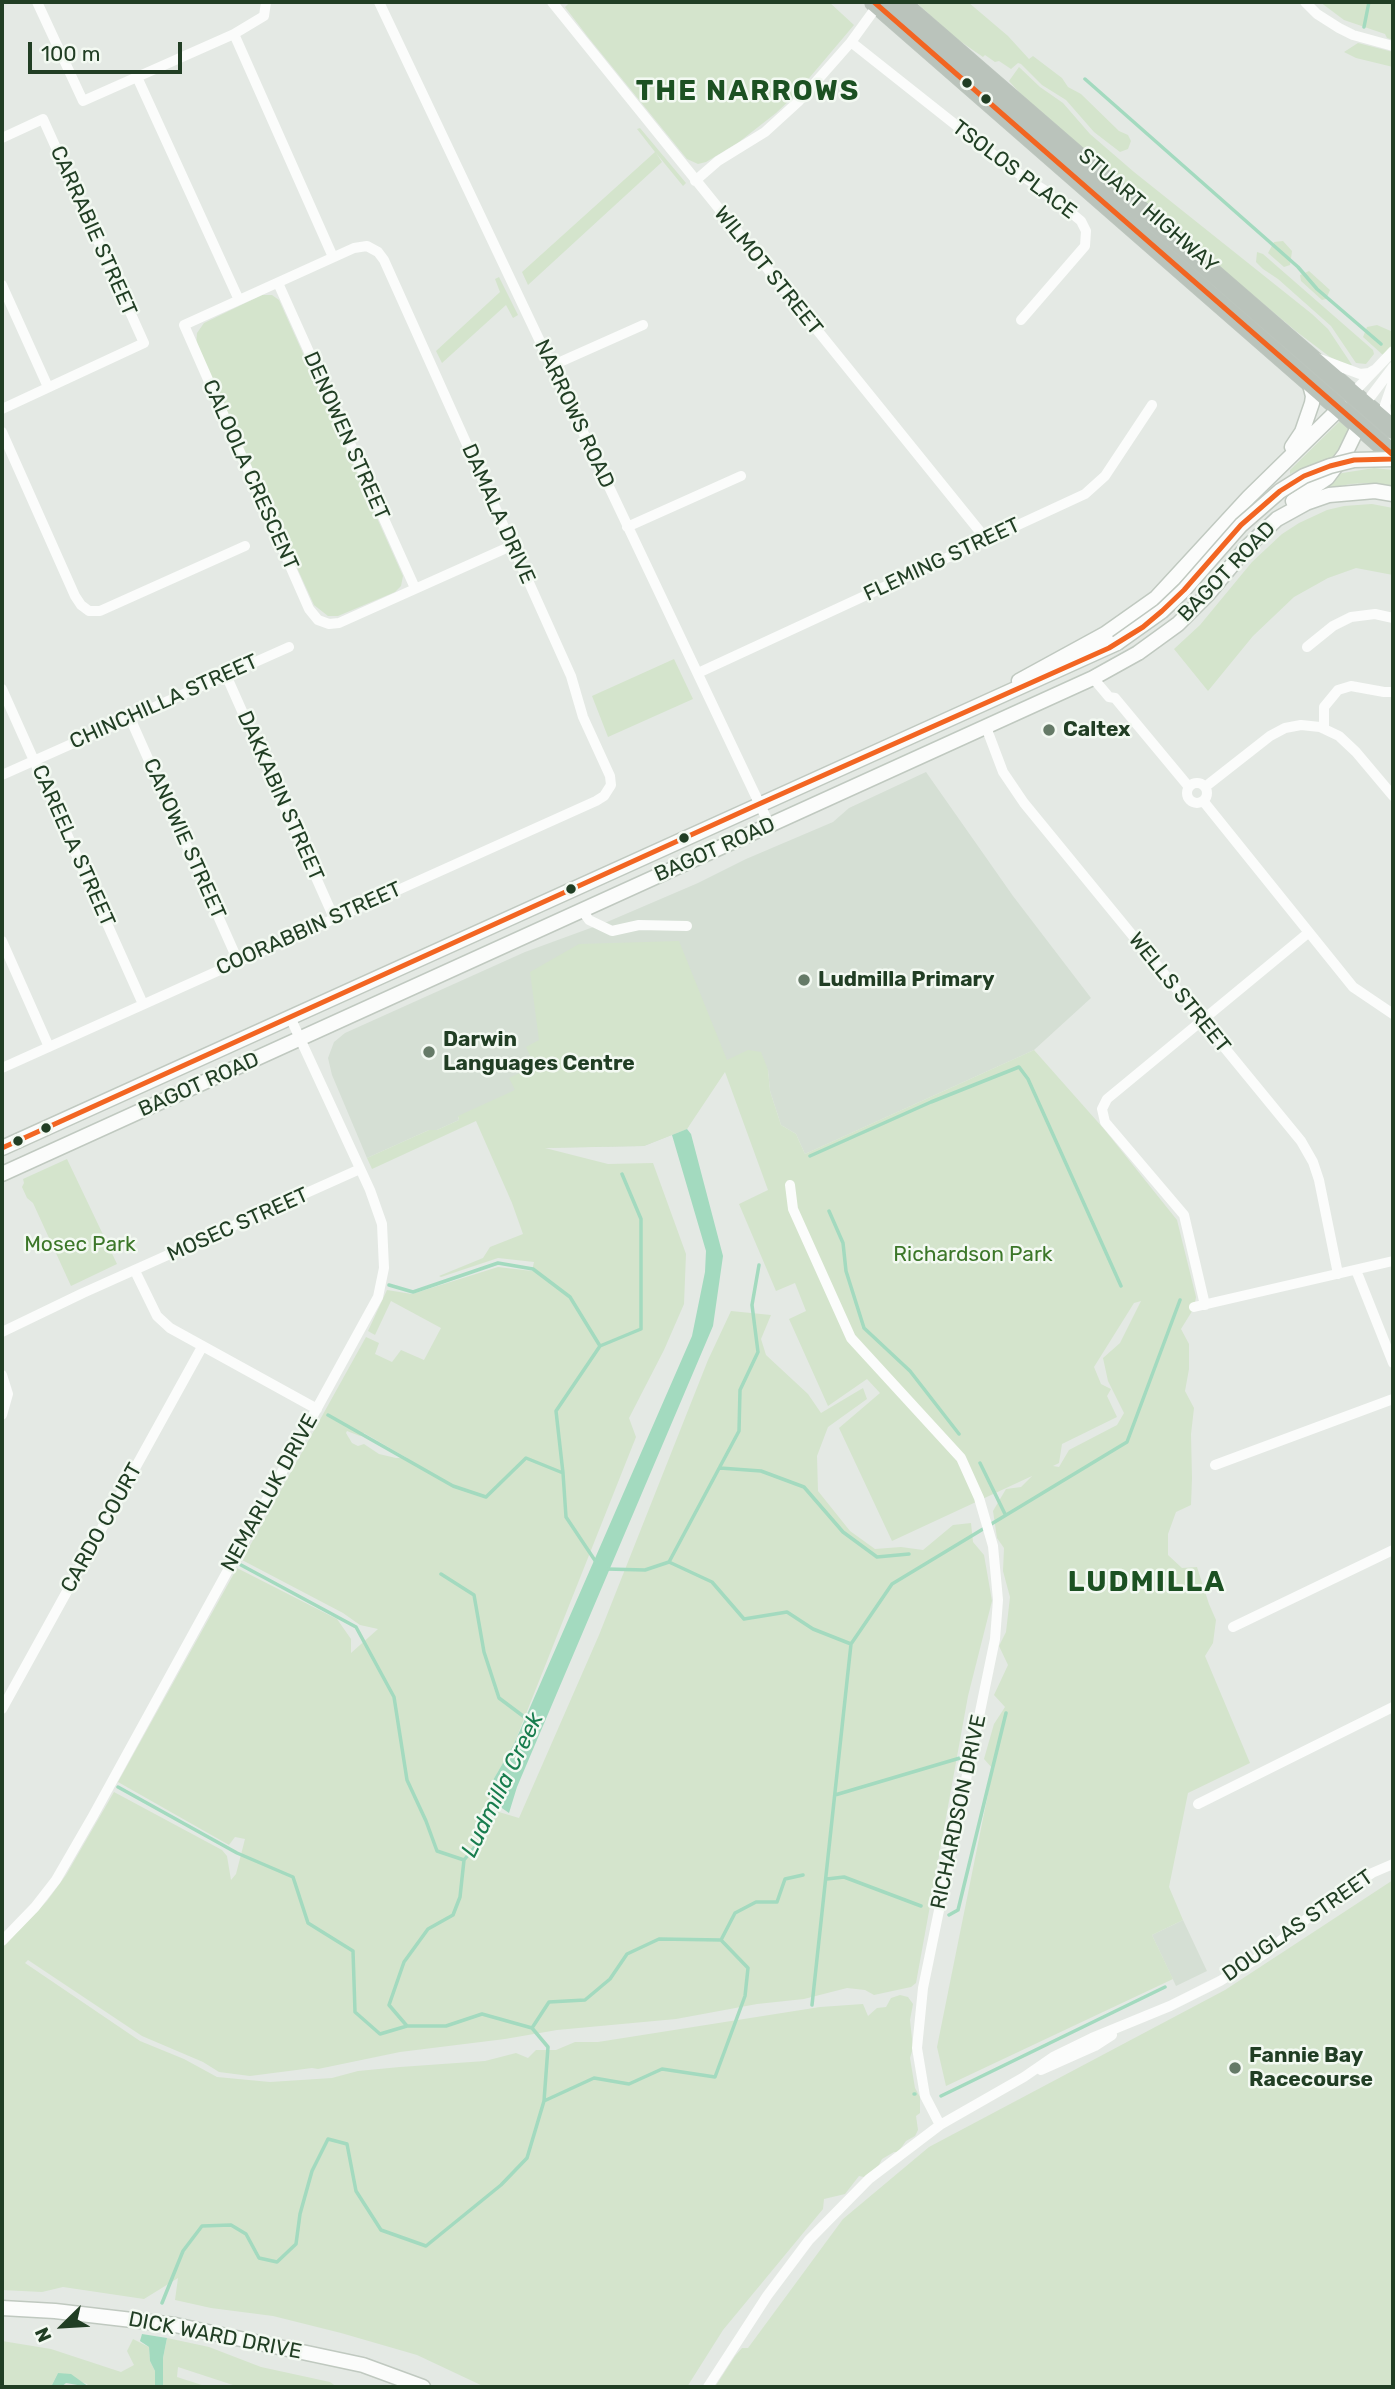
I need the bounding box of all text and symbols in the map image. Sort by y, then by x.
scale bar [32,28,186,72]
text: 100 m [41,41,100,66]
district label: THE NARROWS [637,75,859,109]
unlabelled marker [960,76,974,90]
unlabelled marker [979,92,993,106]
street label: TSOLOS PLACE [947,115,1081,225]
street label: CARRABIE STREET [44,142,142,320]
street label: STUART HIGHWAY [1073,143,1223,279]
street label: WILMOT STREET [708,201,828,341]
street label: NARROWS ROAD [529,336,619,492]
street label: DENOWEN STREET [298,348,394,524]
street label: CALOOLA CRESCENT [197,376,303,574]
street label: DAMALA DRIVE [456,440,540,588]
street label: FLEMING STREET [860,513,1024,607]
street label: BAGOT ROAD [1173,517,1281,627]
street label: CHINCHILLA STREET [66,649,262,755]
street label: DAKKABIN STREET [231,707,329,885]
place label: Caltex [1063,717,1130,743]
marker: Caltex [1041,722,1057,738]
street label: CANOWIE STREET [137,755,231,923]
street label: CAREELA STREET [26,761,120,931]
street label: BAGOT ROAD [651,812,779,888]
unlabelled marker [677,831,691,845]
street label: COORABBIN STREET [212,877,406,981]
unlabelled marker [564,882,578,896]
street label: WELLS STREET [1123,928,1235,1058]
place label: Ludmilla Primary [818,967,995,993]
marker: Ludmilla Primary [796,972,812,988]
place label: Darwin Languages Centre [443,1027,635,1077]
marker: Darwin Languages Centre [421,1044,437,1060]
street label: BAGOT ROAD [135,1047,263,1123]
unlabelled marker [39,1121,53,1135]
unlabelled marker [11,1134,25,1148]
street label: MOSEC STREET [163,1183,313,1267]
park label: Mosec Park [24,1232,136,1258]
park label: Richardson Park [893,1242,1053,1268]
street label: NEMARLUK DRIVE [216,1410,324,1576]
street label: CARDO COURT [56,1459,148,1597]
district label: LUDMILLA [1069,1566,1225,1600]
water label: Ludmilla Creek [456,1708,550,1862]
street label: RICHARDSON DRIVE [926,1712,992,1912]
street label: DOUGLAS STREET [1218,1865,1378,1987]
place label: Fannie Bay Racecourse [1249,2043,1373,2093]
marker: Fannie Bay Racecourse [1227,2060,1243,2076]
north arrow [28,2291,98,2361]
street label: DICK WARD DRIVE [126,2307,304,2365]
text: N [30,2324,57,2346]

